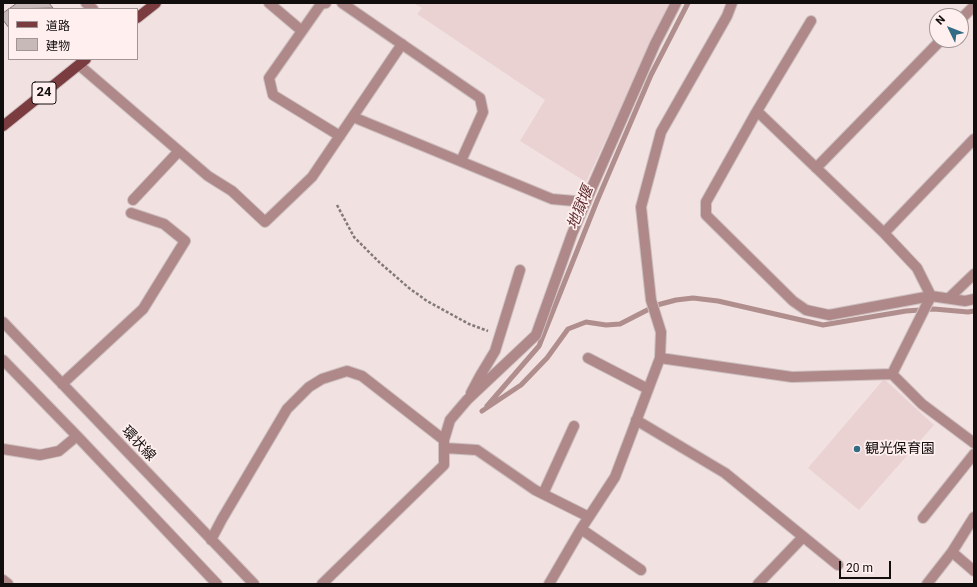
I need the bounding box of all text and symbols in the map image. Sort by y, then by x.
legend [8,8,138,60]
north arrow [929,8,969,48]
text: N [933,13,948,27]
text: 道路 [46,19,70,33]
text: 建物 [46,39,70,53]
road number: 24 [32,82,56,104]
water label: 地獄堰 [564,184,598,232]
street label: 環状線 [117,423,159,465]
place label: 観光保育園 [865,441,935,457]
marker: 観光保育園 [852,444,862,454]
scale bar [841,553,893,579]
text: 20 m [846,561,873,575]

